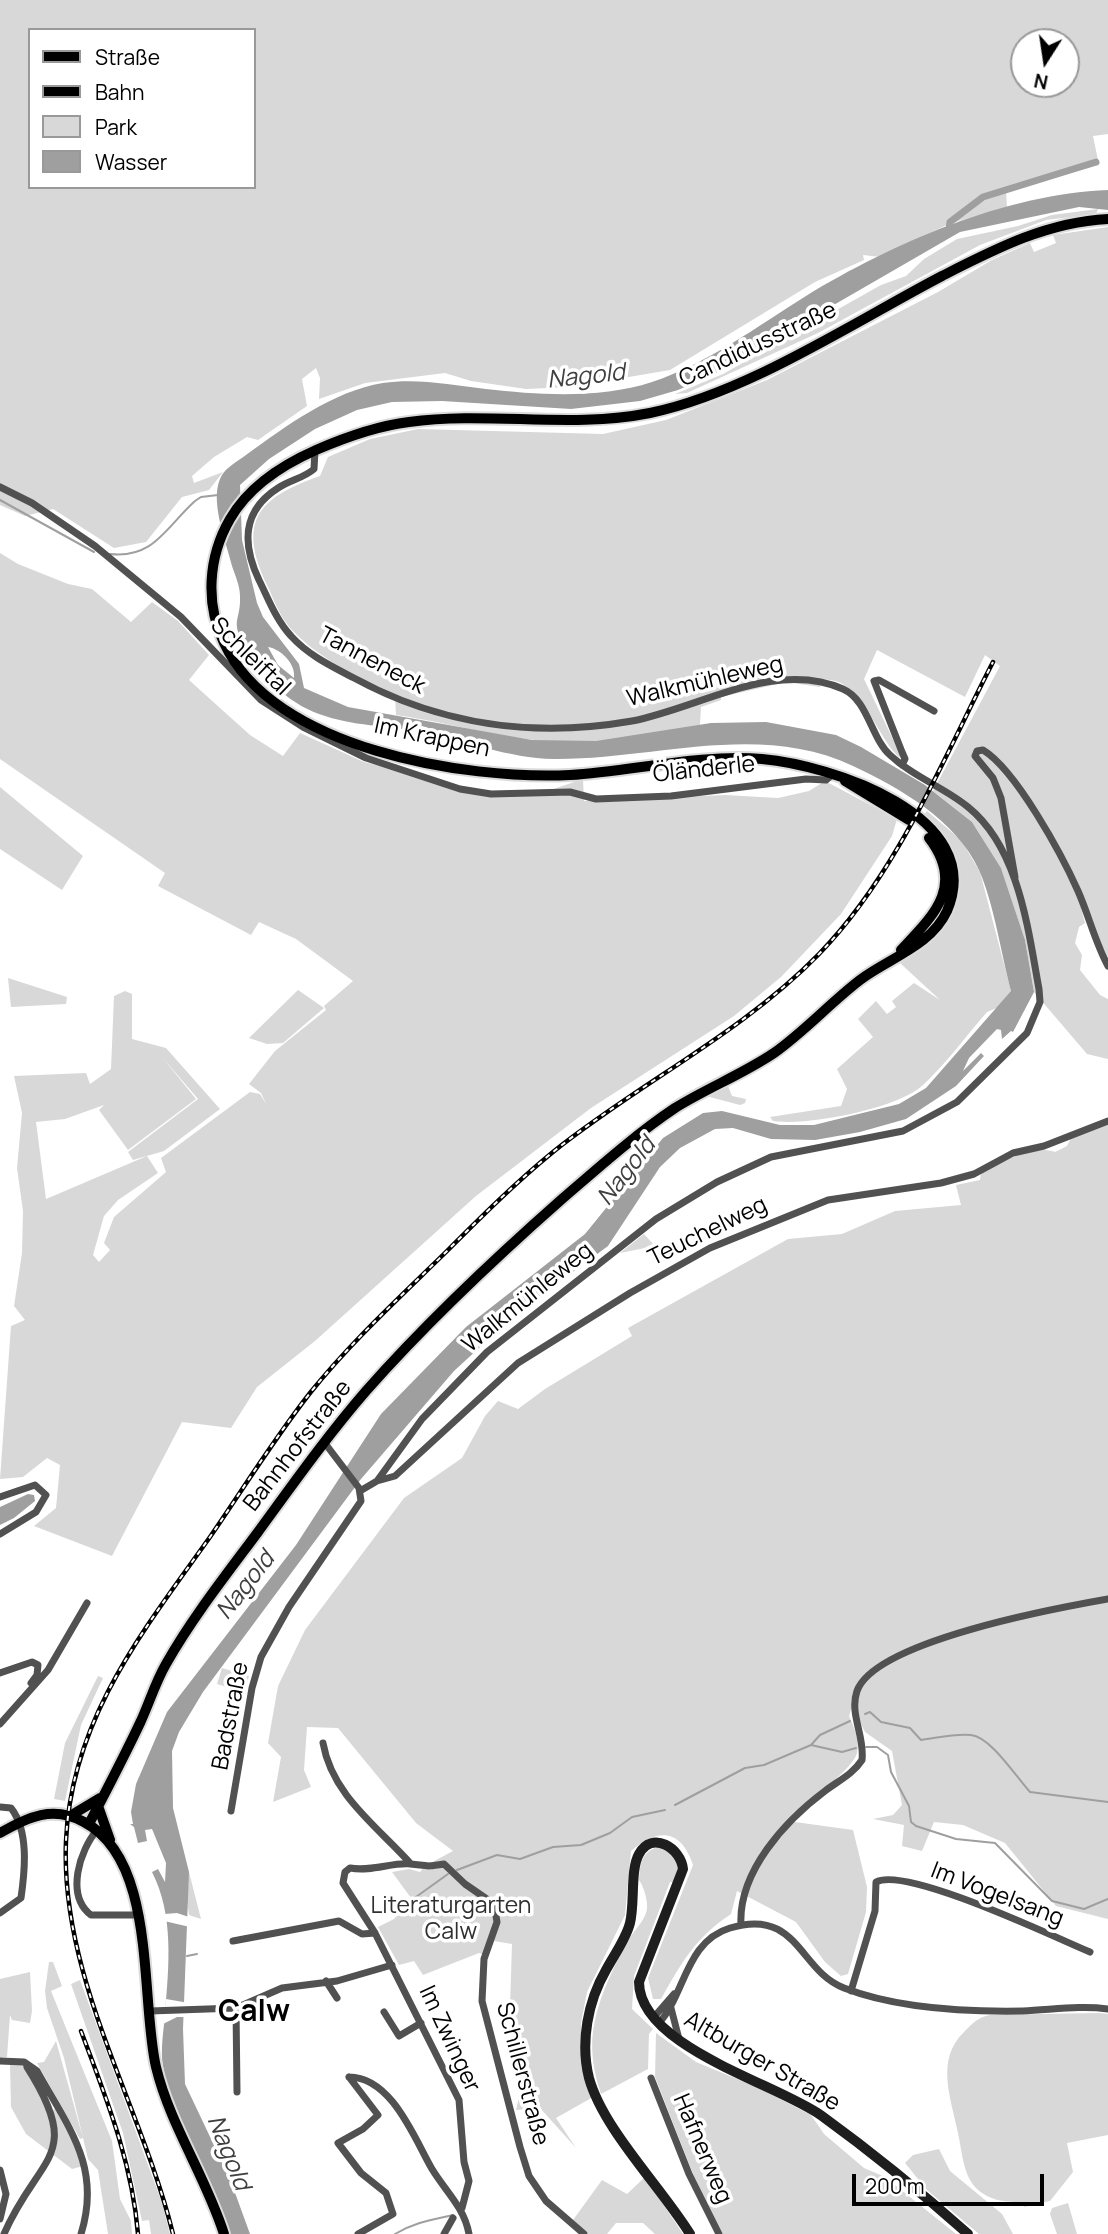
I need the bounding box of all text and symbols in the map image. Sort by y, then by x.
legend [28,28,256,189]
north arrow [1010,28,1080,98]
text: Straße [95,43,160,71]
text: N [1032,67,1050,96]
text: Bahn [95,78,145,106]
text: Park [95,113,137,141]
text: Wasser [95,148,167,176]
street label: Candidusstraße [675,297,841,393]
water label: Nagold [546,359,626,395]
street label: Schleiftal [204,612,296,702]
street label: Tanneneck [314,621,430,701]
street label: Walkmühleweg [624,651,786,713]
street label: Im Krappen [372,712,492,764]
street label: Öländerle [652,751,756,789]
water label: Nagold [592,1132,662,1212]
street label: Teuchelweg [644,1191,772,1273]
street label: Walkmühleweg [457,1237,599,1359]
street label: Bahnhofstraße [238,1375,358,1517]
water label: Nagold [211,1546,281,1626]
street label: Badstraße [207,1660,255,1772]
street label: Im Vogelsang [927,1857,1067,1933]
park label: Literaturgarten Calw [371,1893,531,1947]
street label: Im Zwinger [412,1981,486,2097]
district label: Calw [218,1995,290,2031]
street label: Schillerstraße [490,1999,554,2149]
street label: Altburger Straße [679,2006,845,2118]
street label: Hafnerweg [667,2090,737,2208]
water label: Nagold [200,2111,256,2195]
scale bar [856,2160,1048,2204]
text: 200 m [865,2172,925,2200]

